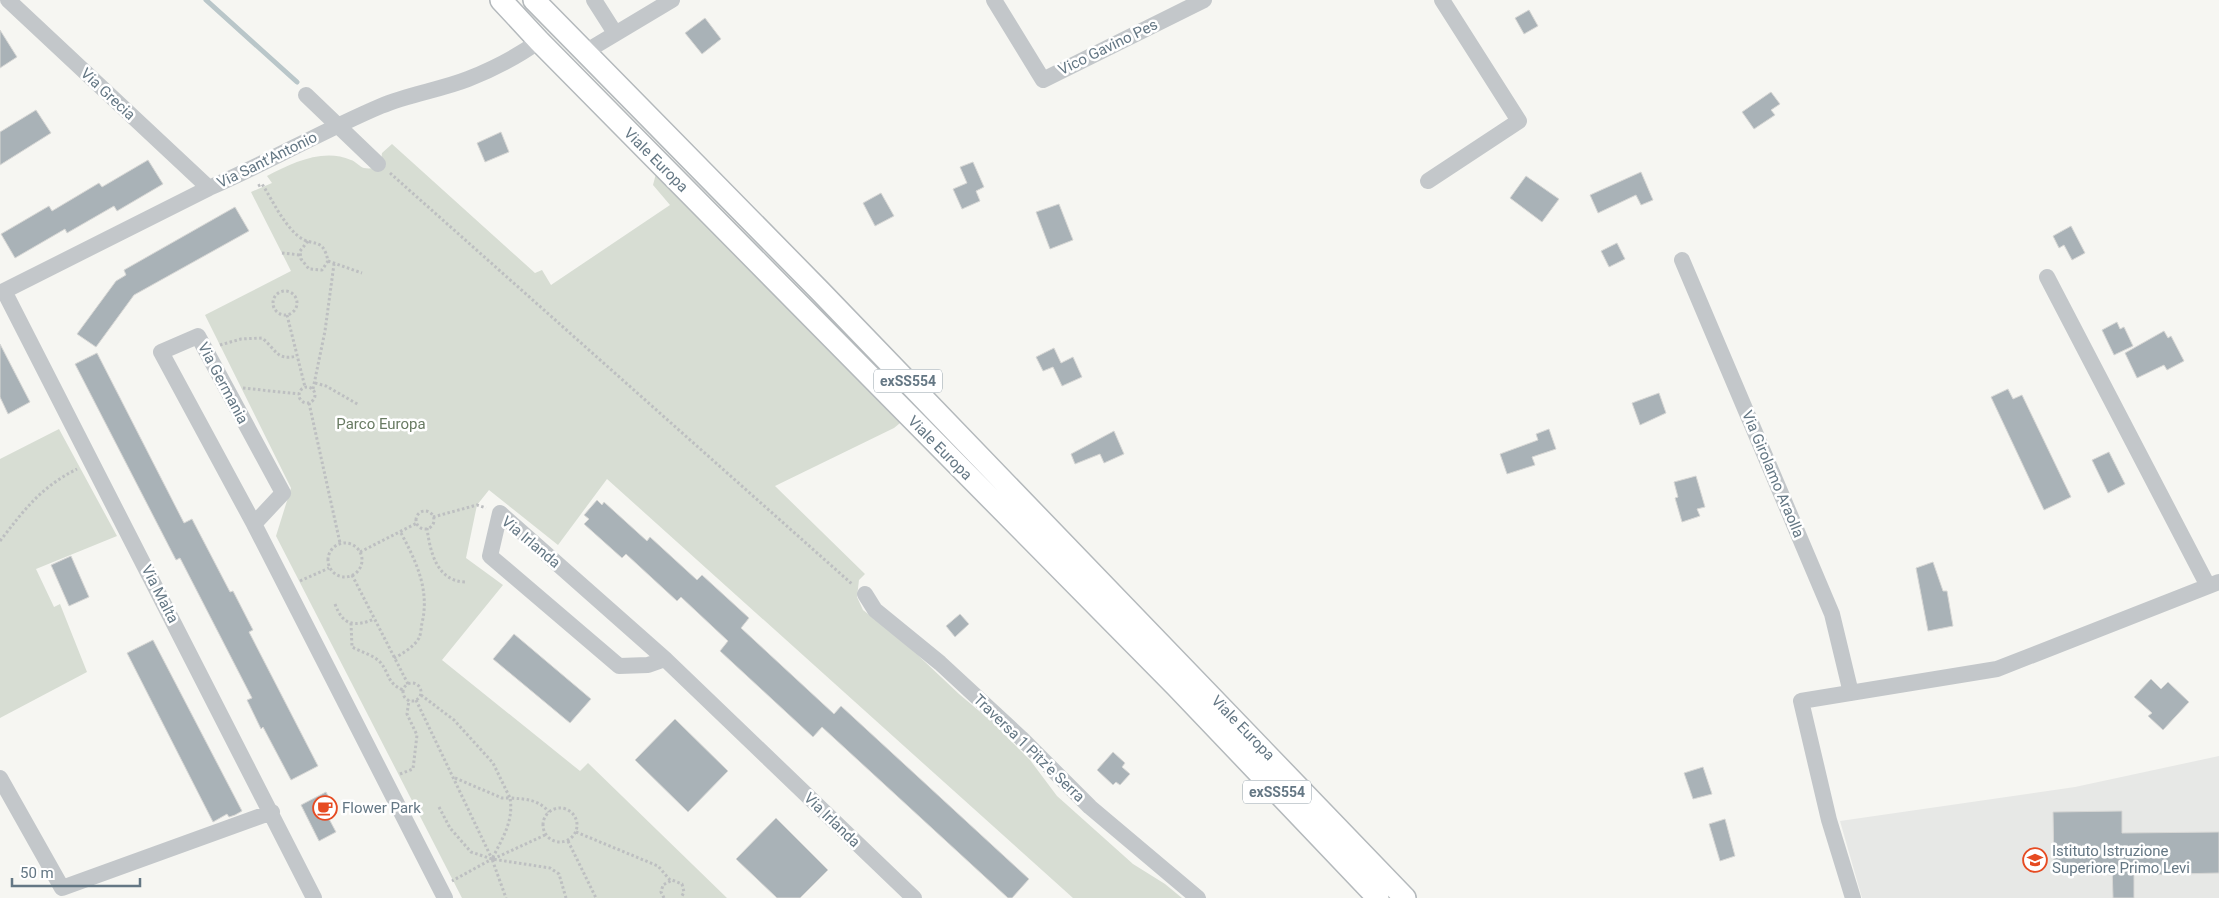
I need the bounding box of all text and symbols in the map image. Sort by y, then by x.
street label: Vico Gavino Pes [1055,15,1161,79]
street label: Via Grecia [77,64,139,124]
street label: Viale Europa [620,124,692,196]
street label: Via Sant'Antonio [214,128,320,192]
street label: Via Germania [194,339,252,427]
road number: exSS554 [874,370,942,392]
street label: Via Girolamo Araolla [1738,408,1808,540]
street label: Viale Europa [904,412,976,484]
park label: Parco Europa [336,415,426,433]
street label: Via Irlanda [498,512,564,572]
street label: Via Malta [138,562,182,626]
street label: Traversa 1 Pitz'e Serra [970,690,1088,806]
street label: Viale Europa [1208,692,1278,764]
road number: exSS554 [1243,780,1311,804]
street label: Via Irlanda [800,789,864,851]
cafe icon: Flower Park [312,795,338,821]
place label: Flower Park [342,799,421,817]
place label: Istituto Istruzione Superiore Primo Levi [2052,842,2190,877]
school or university icon: Istituto Istruzione Superiore Primo Levi [2022,847,2048,873]
scale bar [12,856,140,888]
text: 50 m [20,864,54,882]

